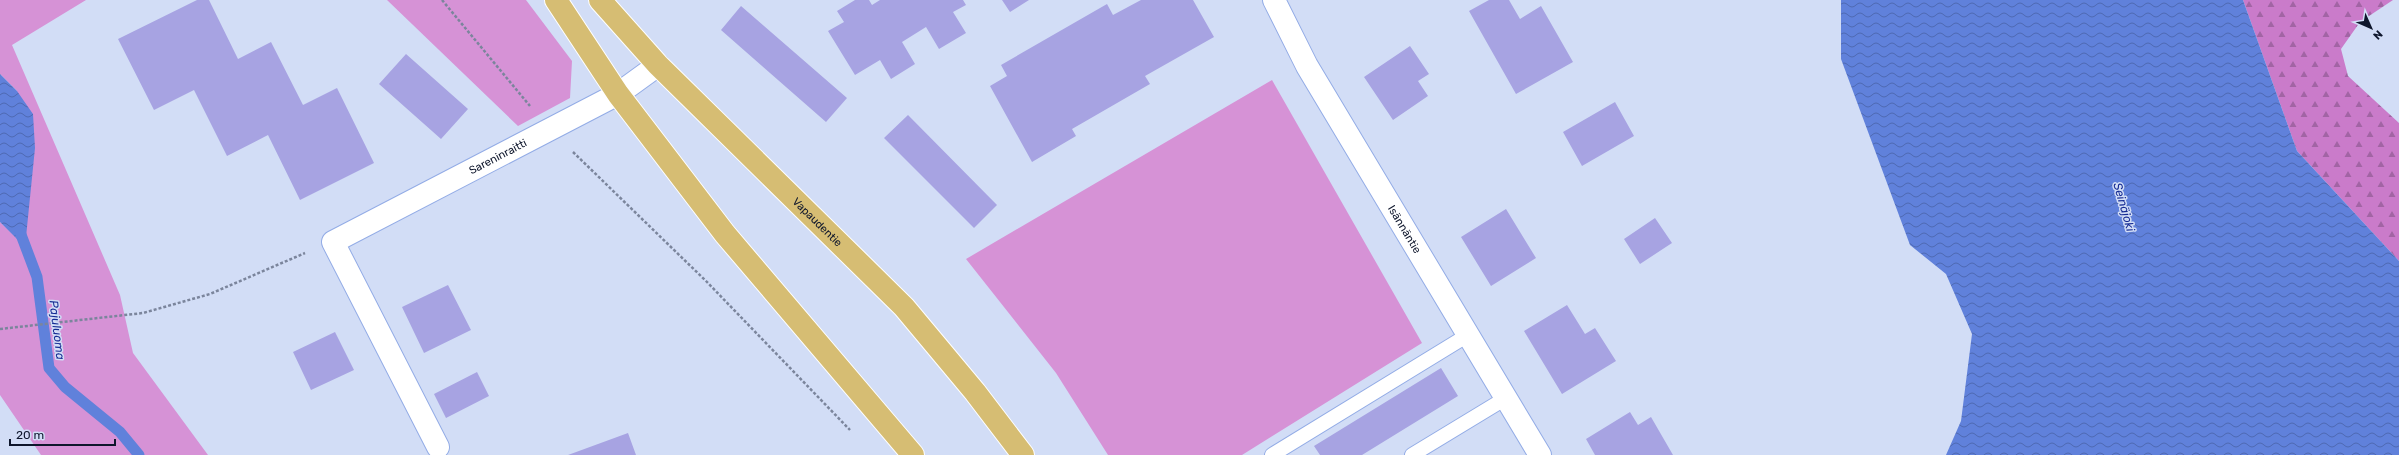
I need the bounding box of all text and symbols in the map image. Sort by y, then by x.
north arrow [2351,8,2391,48]
text: N [2370,27,2385,42]
street label: Sareninraitti [467,137,529,177]
water label: Seinäjoki [2110,181,2138,234]
street label: Vapaudentie [790,195,845,250]
street label: Isännäntie [1385,203,1424,256]
water label: Pajuluoma [46,299,68,361]
scale bar [10,421,115,447]
text: 20 m [16,428,44,442]

